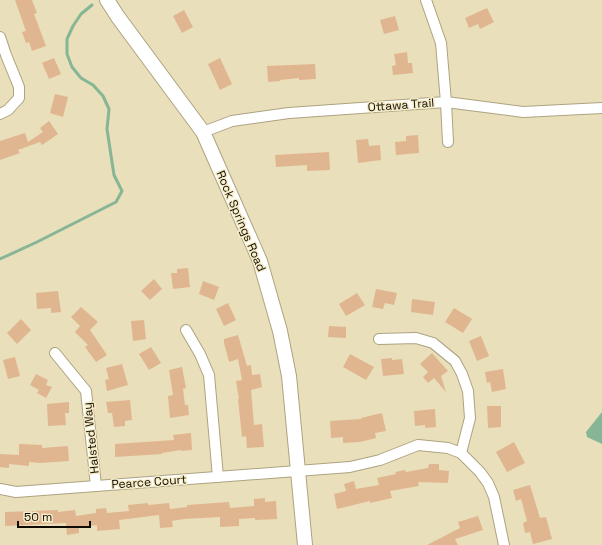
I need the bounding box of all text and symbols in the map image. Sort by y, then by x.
street label: Ottawa Trail [367,95,435,115]
street label: Rock Springs Road [213,168,269,274]
street label: Halsted Way [79,402,103,474]
street label: Pearce Court [111,471,187,493]
scale bar [18,503,90,529]
text: 50 m [24,509,52,525]

